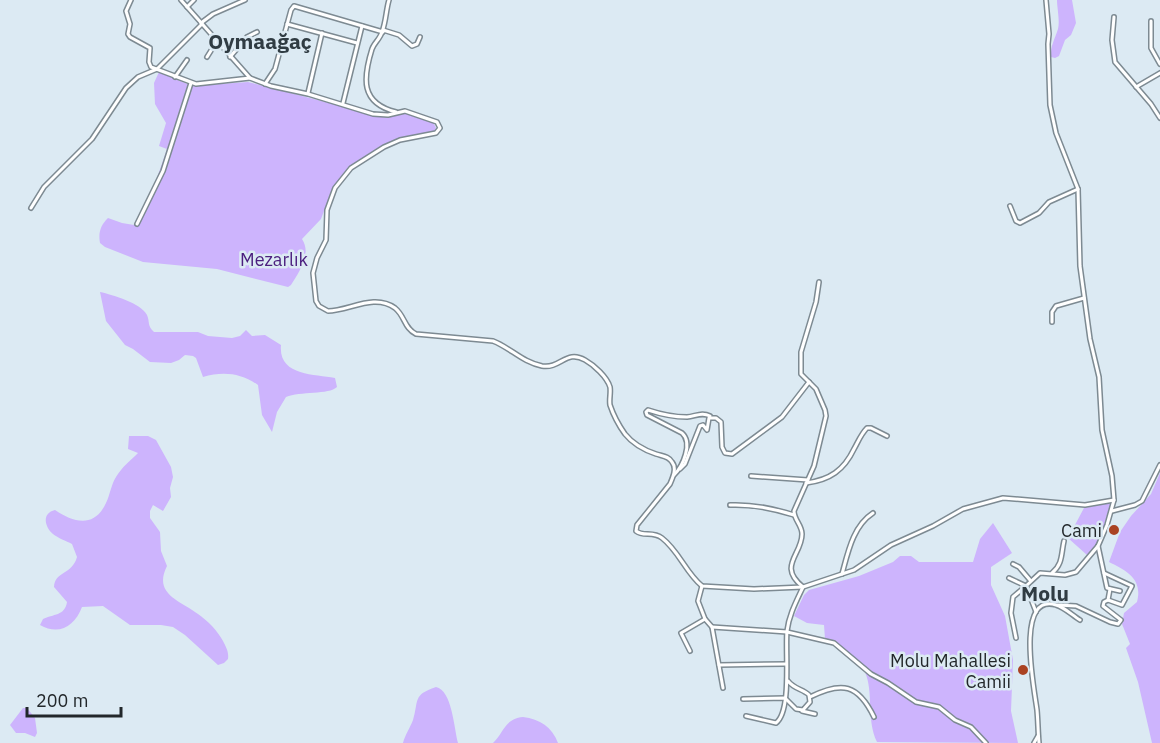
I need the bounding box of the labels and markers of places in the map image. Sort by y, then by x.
place label: Cami [1061,519,1102,542]
marker: Cami [1107,523,1121,537]
place label: Molu Mahallesi Camii [890,649,1011,693]
marker: Molu Mahallesi Camii [1016,663,1030,677]

